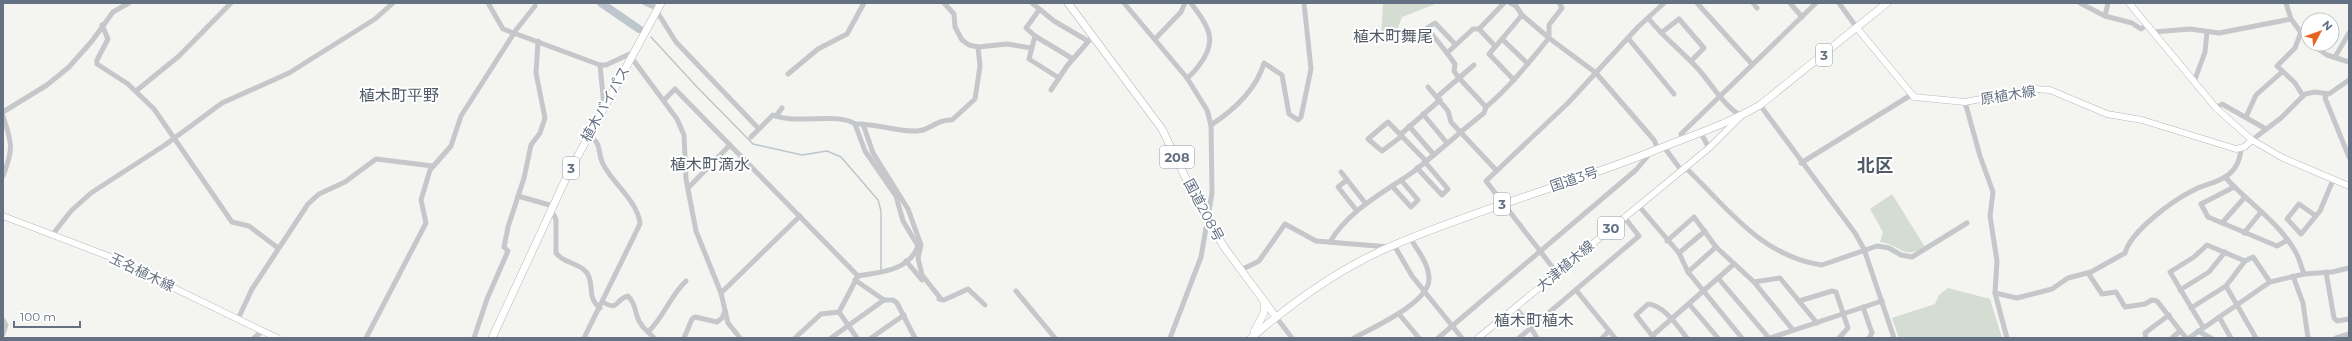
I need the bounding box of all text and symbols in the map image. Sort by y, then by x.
north arrow [2300,12,2340,52]
text: N [2319,17,2336,33]
district label: 植木町舞尾 [1353,27,1433,46]
road number: 3 [1816,44,1832,66]
street label: 植木バイパス [577,63,633,145]
street label: 原植木線 [1979,82,2037,108]
district label: 植木町平野 [359,86,439,105]
road number: 208 [1160,146,1194,168]
district label: 植木町滴水 [670,155,750,174]
district label: 北区 [1857,155,1893,177]
road number: 3 [563,157,579,179]
street label: 国道3号 [1547,162,1601,196]
street label: 国道208号 [1180,176,1228,244]
road number: 3 [1494,193,1510,215]
road number: 30 [1598,217,1624,239]
street label: 大津植木線 [1532,237,1598,295]
street label: 玉名植木線 [107,249,177,295]
scale bar [14,303,80,329]
text: 100 m [20,309,56,324]
district label: 植木町植木 [1494,311,1574,330]

